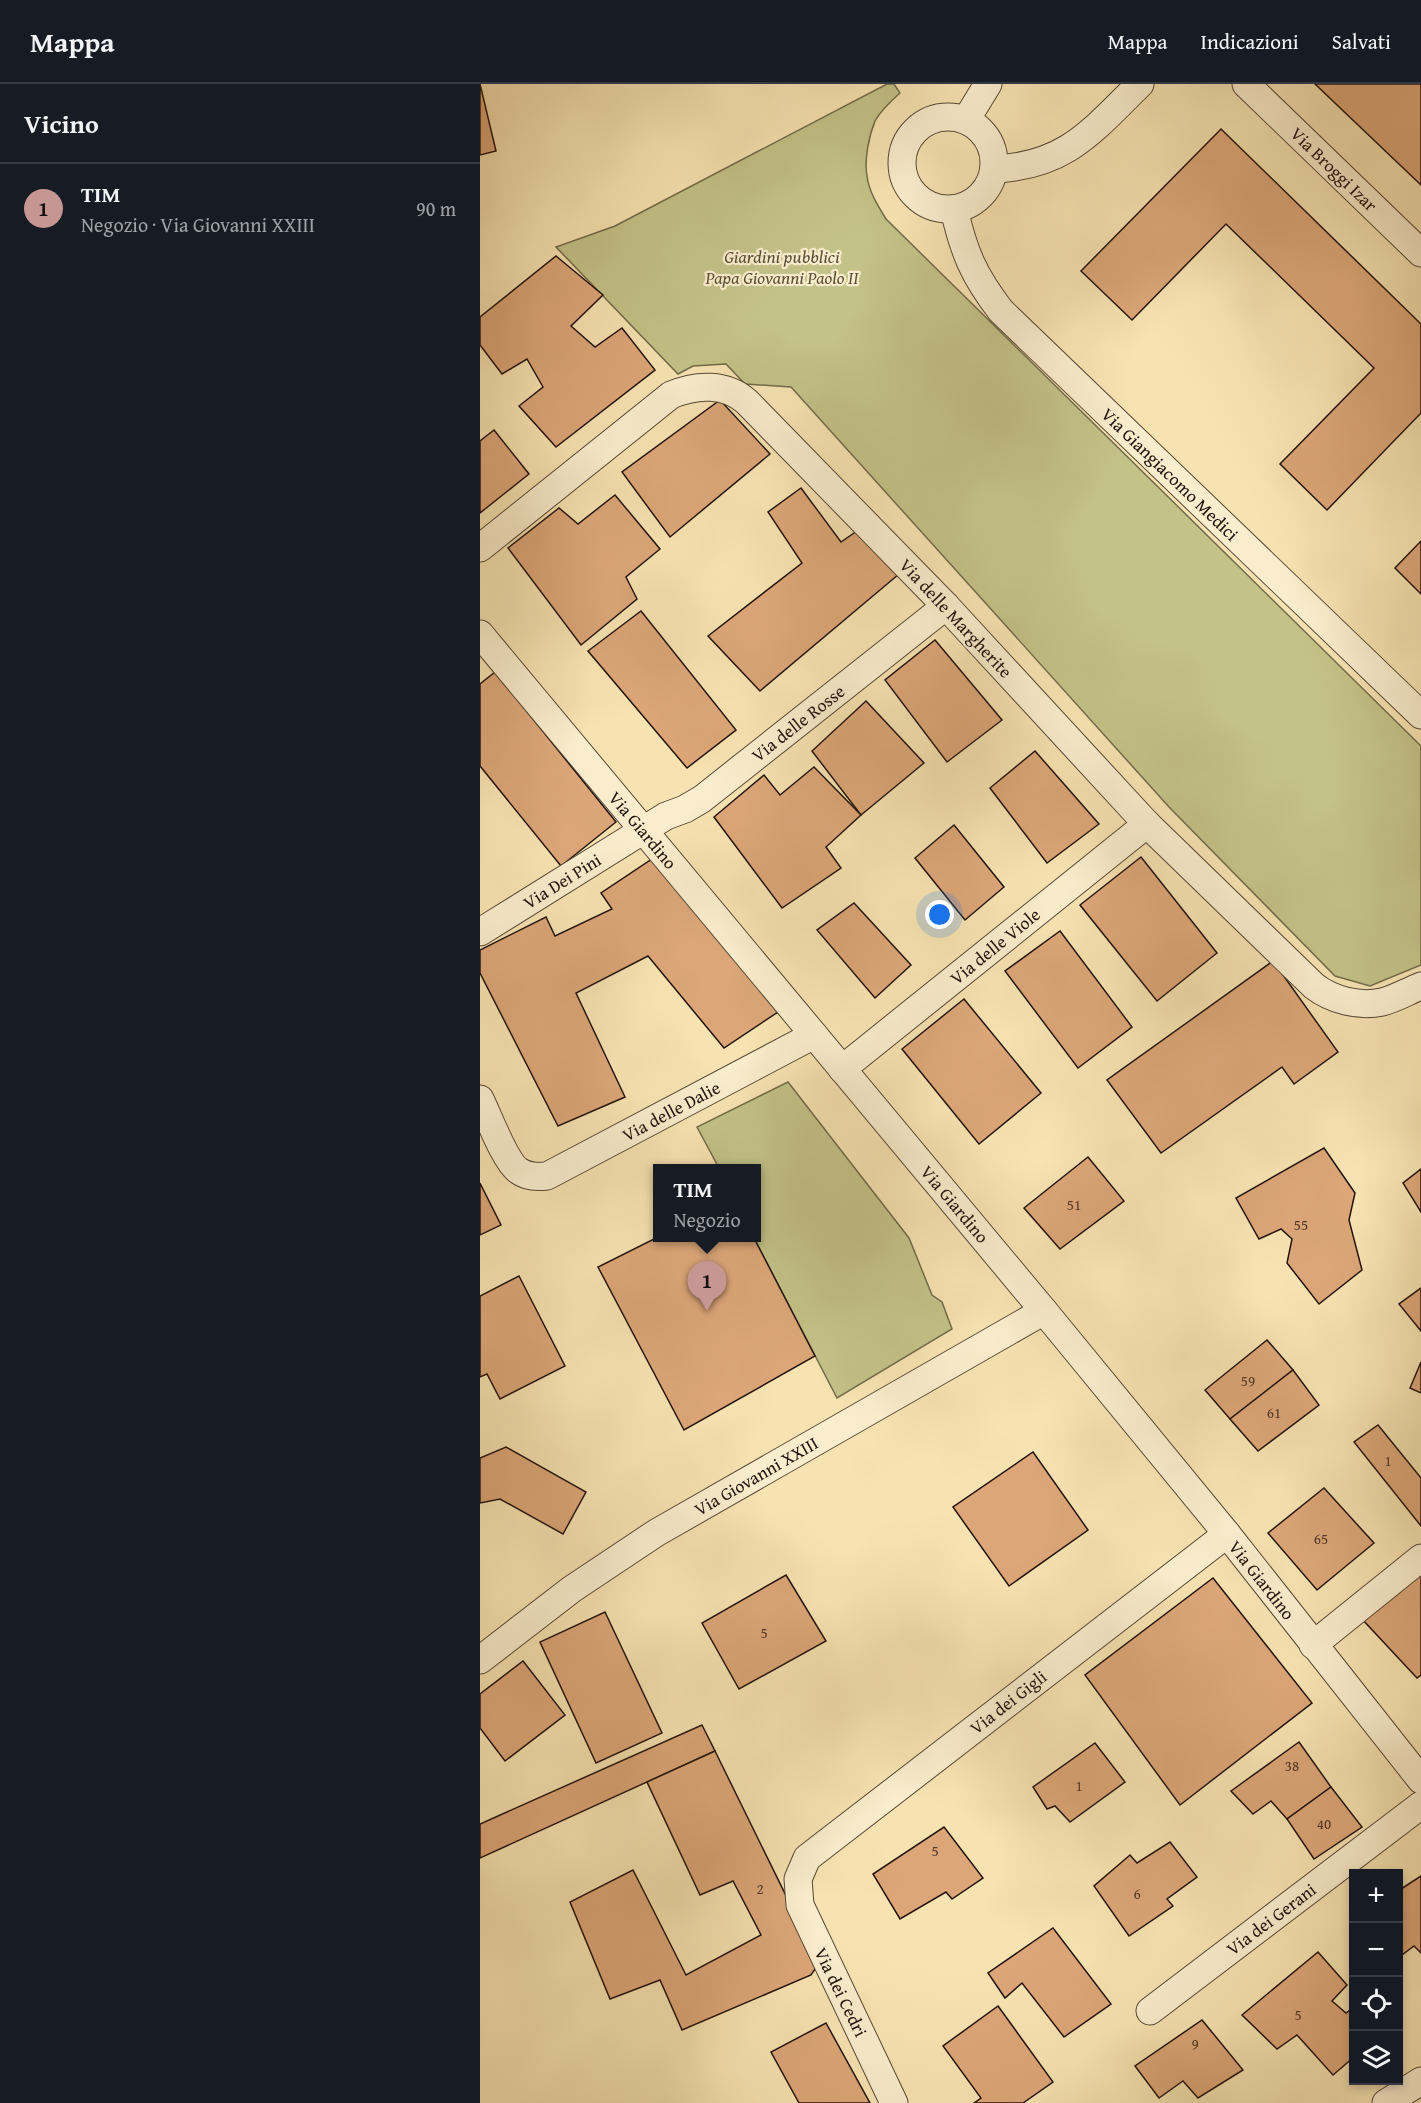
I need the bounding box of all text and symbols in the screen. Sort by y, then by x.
text: Mappa [30,21,115,62]
text: Mappa [1108,26,1168,57]
text: Indicazioni [1201,26,1299,57]
text: Salvati [1332,26,1391,57]
text: Vicino [24,104,99,143]
street label: Via Broggi Izar [1284,120,1384,218]
text: TIM [81,178,120,210]
text: 1 [38,194,49,223]
text: 90 m [416,194,456,223]
text: Negozio · Via Giovanni XXIII [81,210,315,239]
park label: Giardini pubblici Papa Giovanni Paolo II [705,243,859,291]
street label: Via Giangiacomo Medici [1095,401,1245,547]
street label: Via delle Margherite [893,552,1019,684]
street label: Via delle Rosse [745,678,851,768]
street label: Via Giardino [602,785,684,875]
street label: Via Dei Pini [518,846,606,916]
your location [925,900,954,929]
street label: Via delle Viole [944,901,1046,991]
street label: Via delle Dalie [617,1074,725,1148]
street label: Via Giardino [914,1159,996,1249]
popup [653,1164,761,1242]
text: TIM [673,1173,713,1205]
house number: 51 [1067,1194,1081,1215]
text: Negozio [673,1205,741,1234]
house number: 55 [1294,1214,1308,1235]
pin: 1 [688,1262,726,1311]
house number: 59 [1241,1370,1255,1391]
house number: 61 [1267,1402,1281,1423]
street label: Via Giovanni XXIII [689,1430,823,1522]
house number: 1 [1384,1450,1392,1471]
house number: 65 [1314,1528,1328,1549]
street label: Via Giardino [1222,1534,1302,1626]
house number: 5 [760,1622,768,1643]
street label: Via dei Gigli [964,1663,1052,1741]
house number: 38 [1285,1755,1299,1776]
house number: 1 [1075,1775,1083,1796]
house number: 40 [1317,1813,1331,1834]
house number: 5 [931,1840,939,1861]
map controls [1349,1869,1403,2085]
button: + [1349,1869,1403,1923]
street label: Via dei Gerani [1220,1876,1322,1962]
house number: 2 [756,1878,764,1899]
house number: 6 [1133,1883,1141,1904]
button: − [1349,1923,1403,1977]
street label: Via dei Cedri [808,1943,874,2041]
button: locate [1349,1977,1403,2031]
house number: 5 [1294,2004,1302,2025]
button: layers [1349,2031,1403,2085]
house number: 9 [1191,2033,1199,2054]

